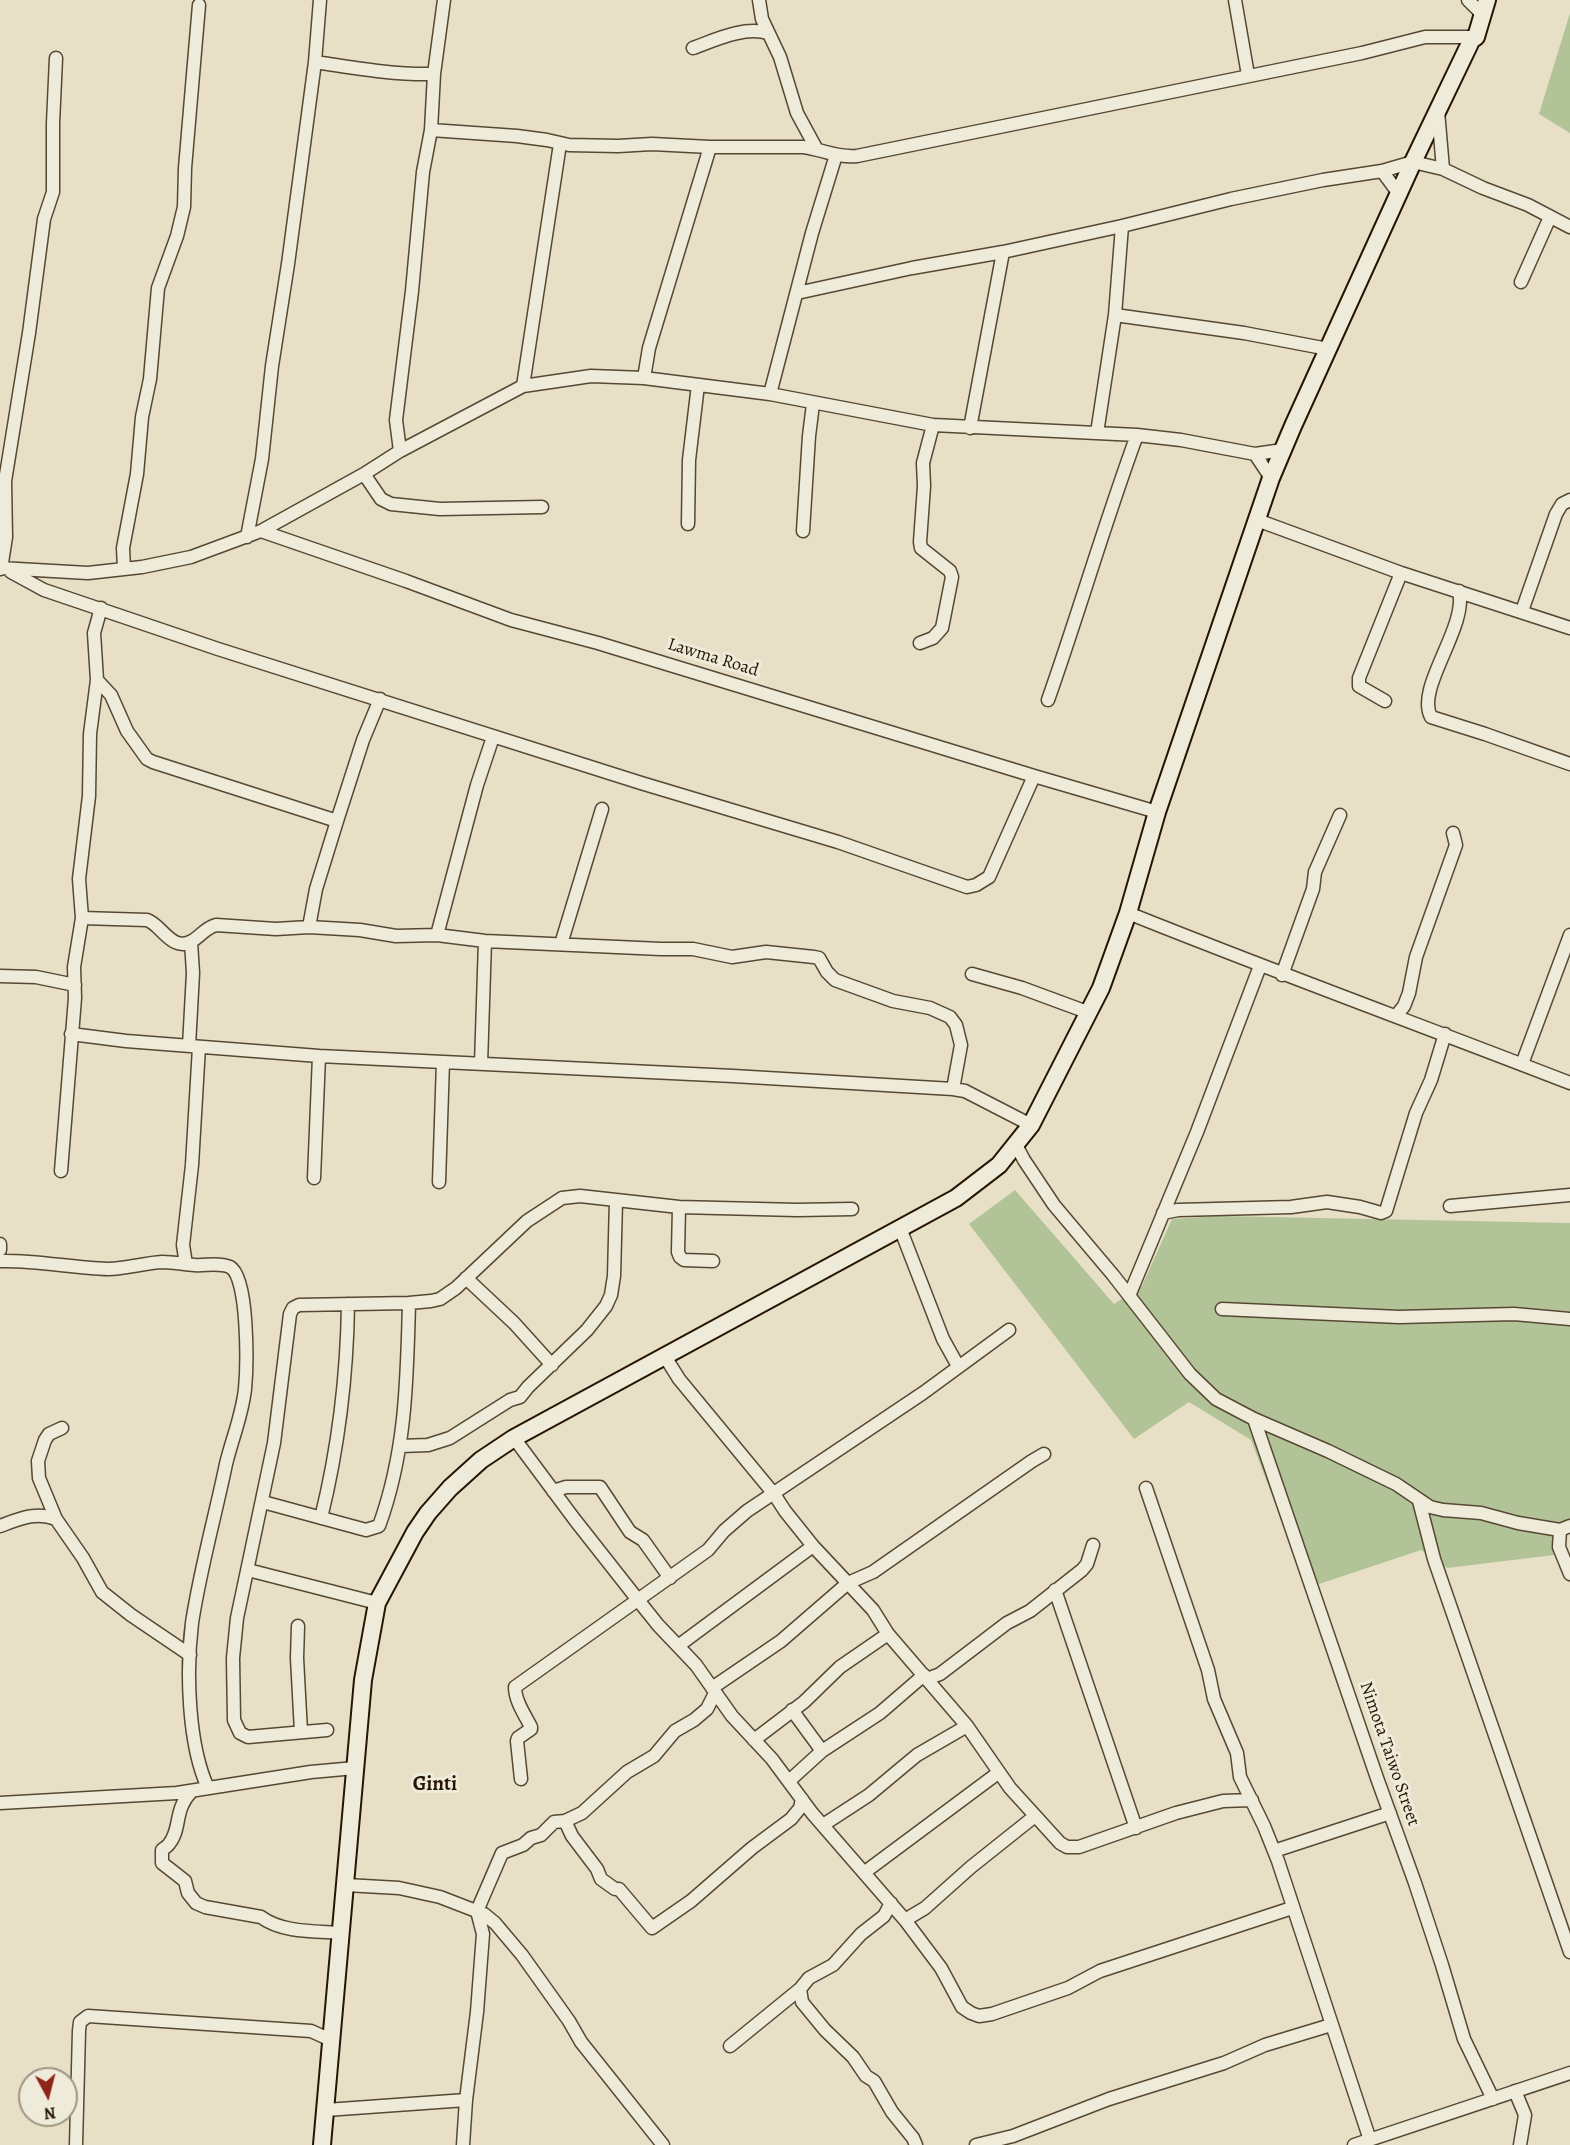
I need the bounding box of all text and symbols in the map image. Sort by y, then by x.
street label: Lawma Road [665,634,761,682]
street label: Nimota Taiwo Street [1354,1679,1424,1829]
district label: Ginti [413,1772,457,1798]
north arrow [18,2067,78,2127]
text: N [43,2101,57,2125]

